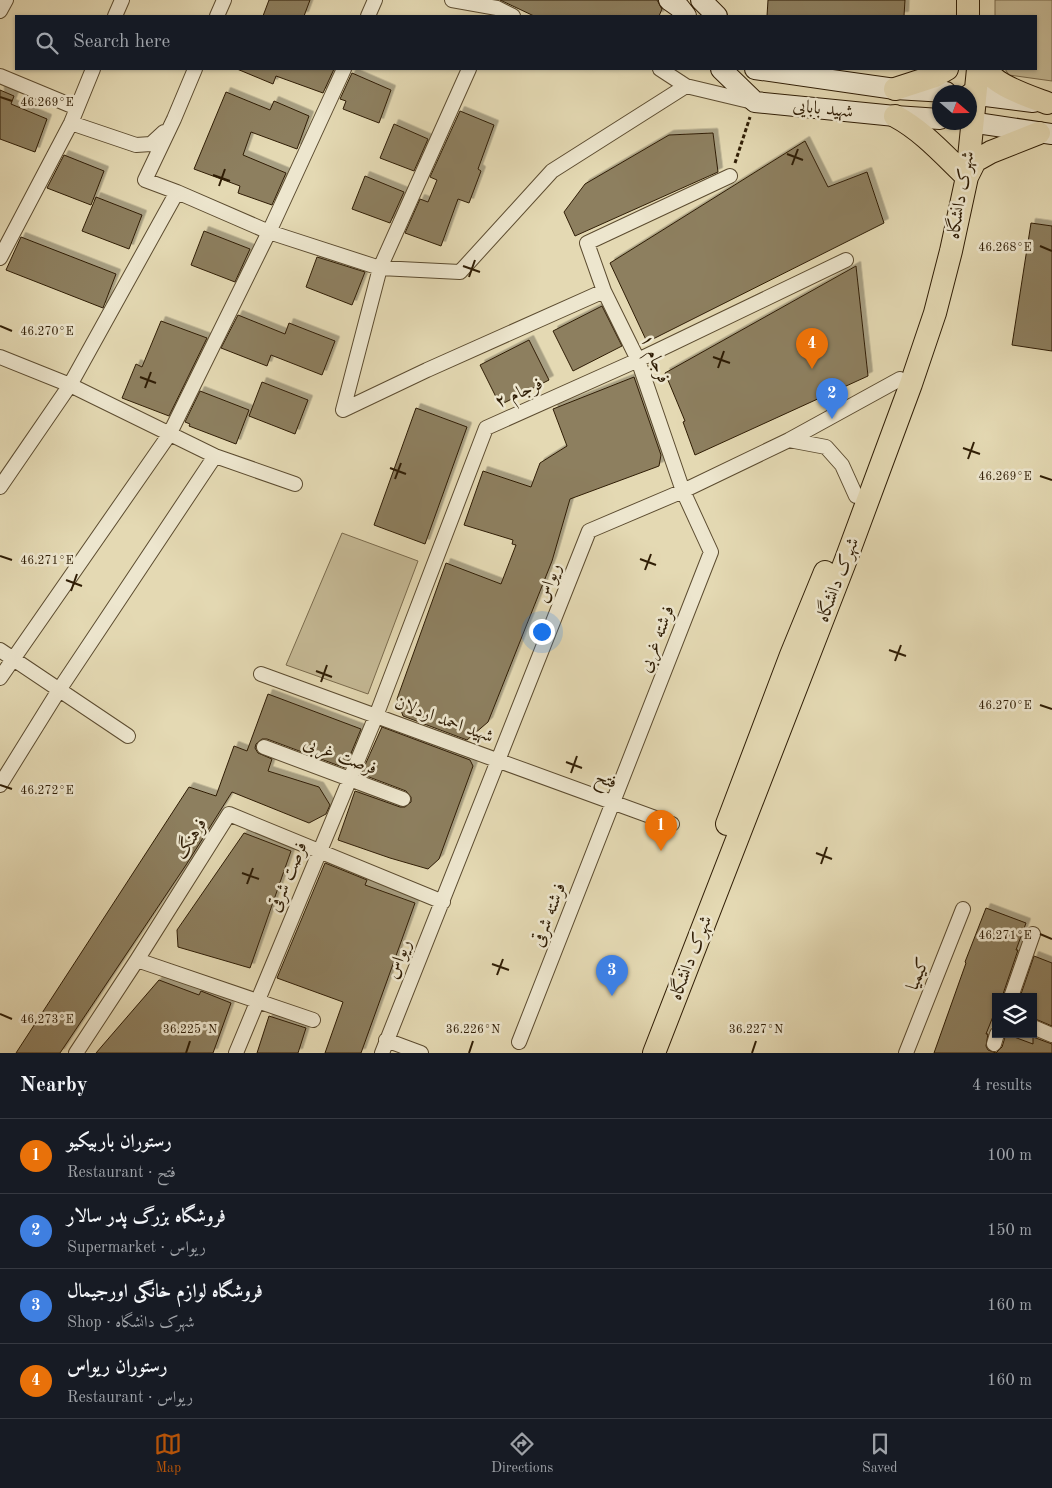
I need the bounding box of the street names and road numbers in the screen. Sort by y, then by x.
street label: شهید بابایی [792,97,854,123]
street label: شهرک دانشگاه [940,149,980,241]
street label: فرجام ۱ [632,332,673,388]
street label: فرجام ۲ [492,375,548,417]
street label: شهرک دانشگاه [810,534,864,626]
street label: ریواس [533,561,566,606]
street label: فرشته غربی [636,603,681,676]
street label: شهید احمد اردلان [391,694,496,748]
street label: فرصت غربی [300,734,379,781]
street label: فتح [591,768,619,798]
street label: فرهنگ [168,813,212,864]
street label: فرصت شرقی [264,839,313,915]
street label: فرشته شرقی [528,880,571,950]
street label: شهرک دانشگاه [663,912,717,1004]
street label: ریواس [383,937,416,982]
street label: کیمیا [903,955,933,993]

